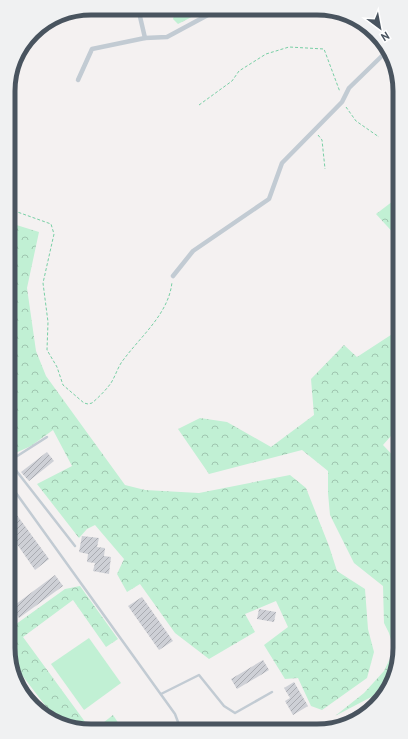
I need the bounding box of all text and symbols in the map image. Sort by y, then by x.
north arrow [360,8,400,48]
text: N [379,29,392,44]

